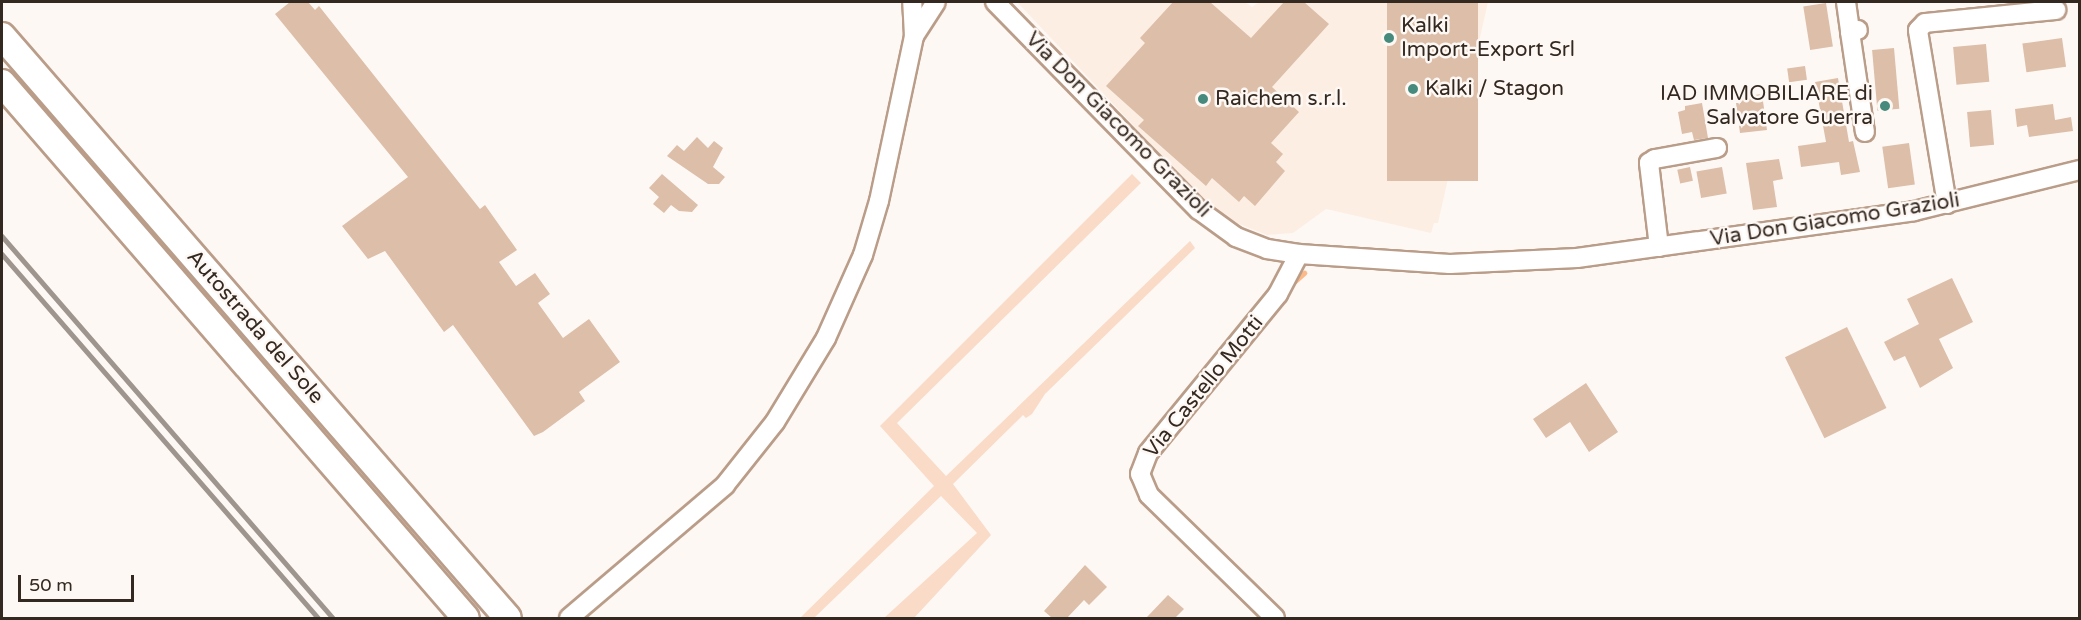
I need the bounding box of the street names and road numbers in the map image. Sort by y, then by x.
street label: Via Don Giacomo Grazioli [1020,27,1216,223]
street label: Via Don Giacomo Grazioli [1708,188,1962,252]
street label: Autostrada del Sole [181,245,329,409]
street label: Via Castello Motti [1139,311,1269,463]

